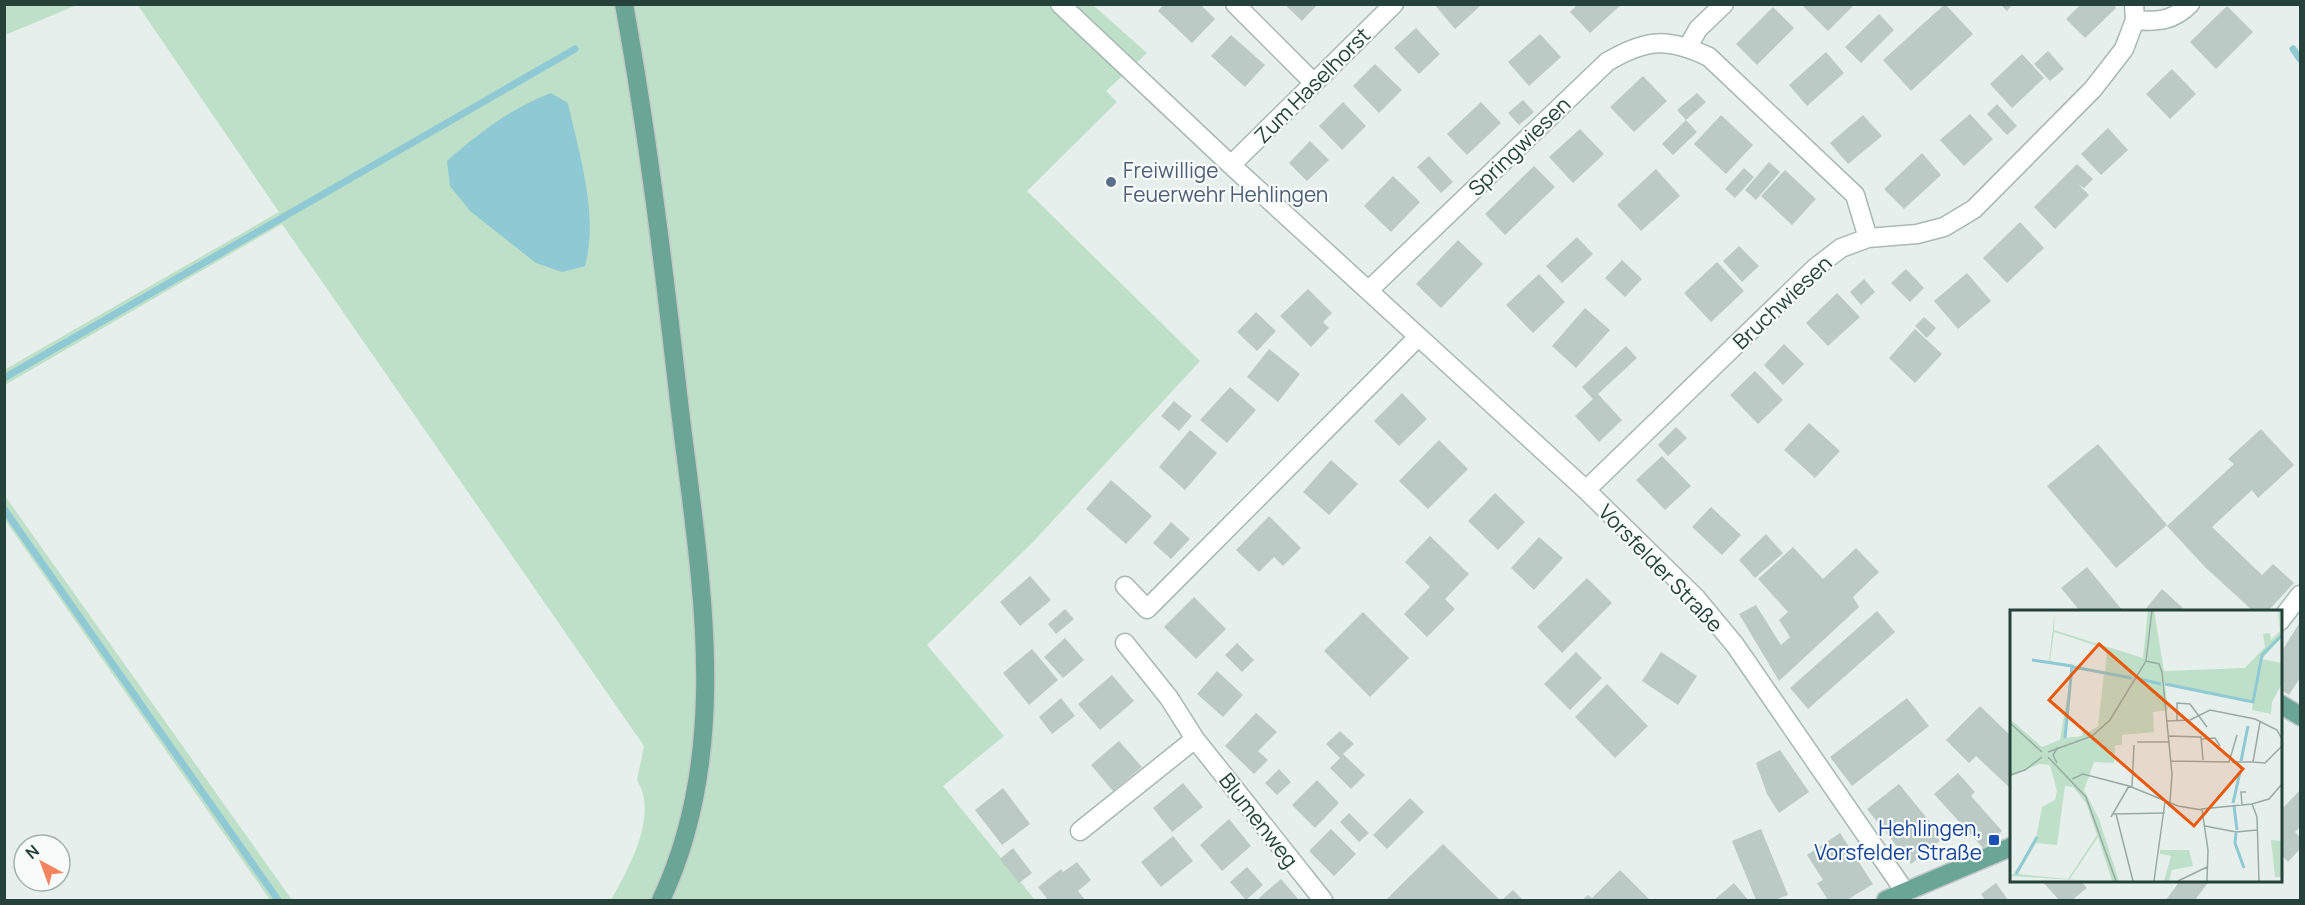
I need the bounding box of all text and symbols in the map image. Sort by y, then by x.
street label: Zum Haselhorst [1248,21,1376,149]
street label: Springwiesen [1462,90,1576,202]
place label: Freiwillige Feuerwehr Hehlingen [1123,156,1328,208]
marker: Freiwillige Feuerwehr Hehlingen [1104,175,1118,189]
street label: Bruchwiesen [1726,249,1838,355]
street label: Vorsfelder Straße [1593,498,1729,638]
inset map [2010,610,2281,881]
street label: Blumenweg [1213,767,1305,873]
place label: Hehlingen, Vorsfelder Straße [1814,814,1982,866]
north arrow [12,833,72,893]
marker: Hehlingen, Vorsfelder Straße [1987,833,2001,847]
text: N [21,840,44,864]

